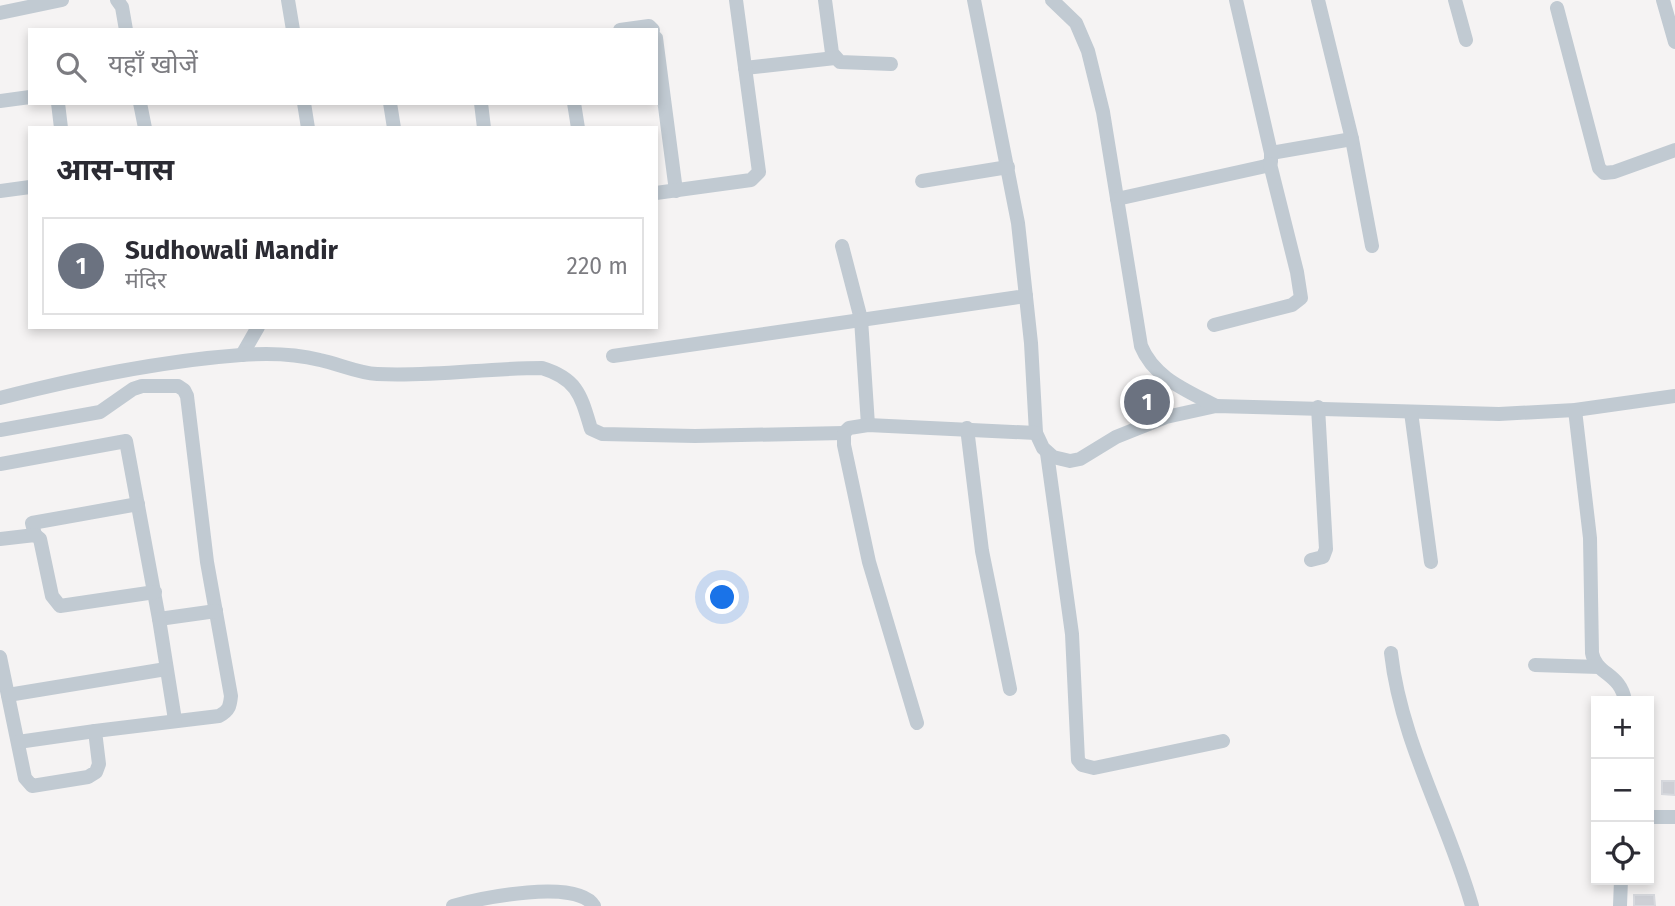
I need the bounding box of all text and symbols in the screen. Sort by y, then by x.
search box [28,28,658,105]
icon: search [52,48,90,86]
text: यहाँ खोजें [108,49,198,80]
text: आस-पास [56,152,174,188]
text: Sudhowali Mandir [125,235,338,266]
text: 1 [76,252,86,280]
text: 220 m [567,252,628,280]
text: मंदिर [125,266,166,294]
pin: 1 [1124,376,1170,428]
your location [705,580,739,614]
map controls [1591,696,1654,885]
button: + [1591,696,1654,759]
button: − [1591,759,1654,822]
button: locate [1591,822,1654,885]

